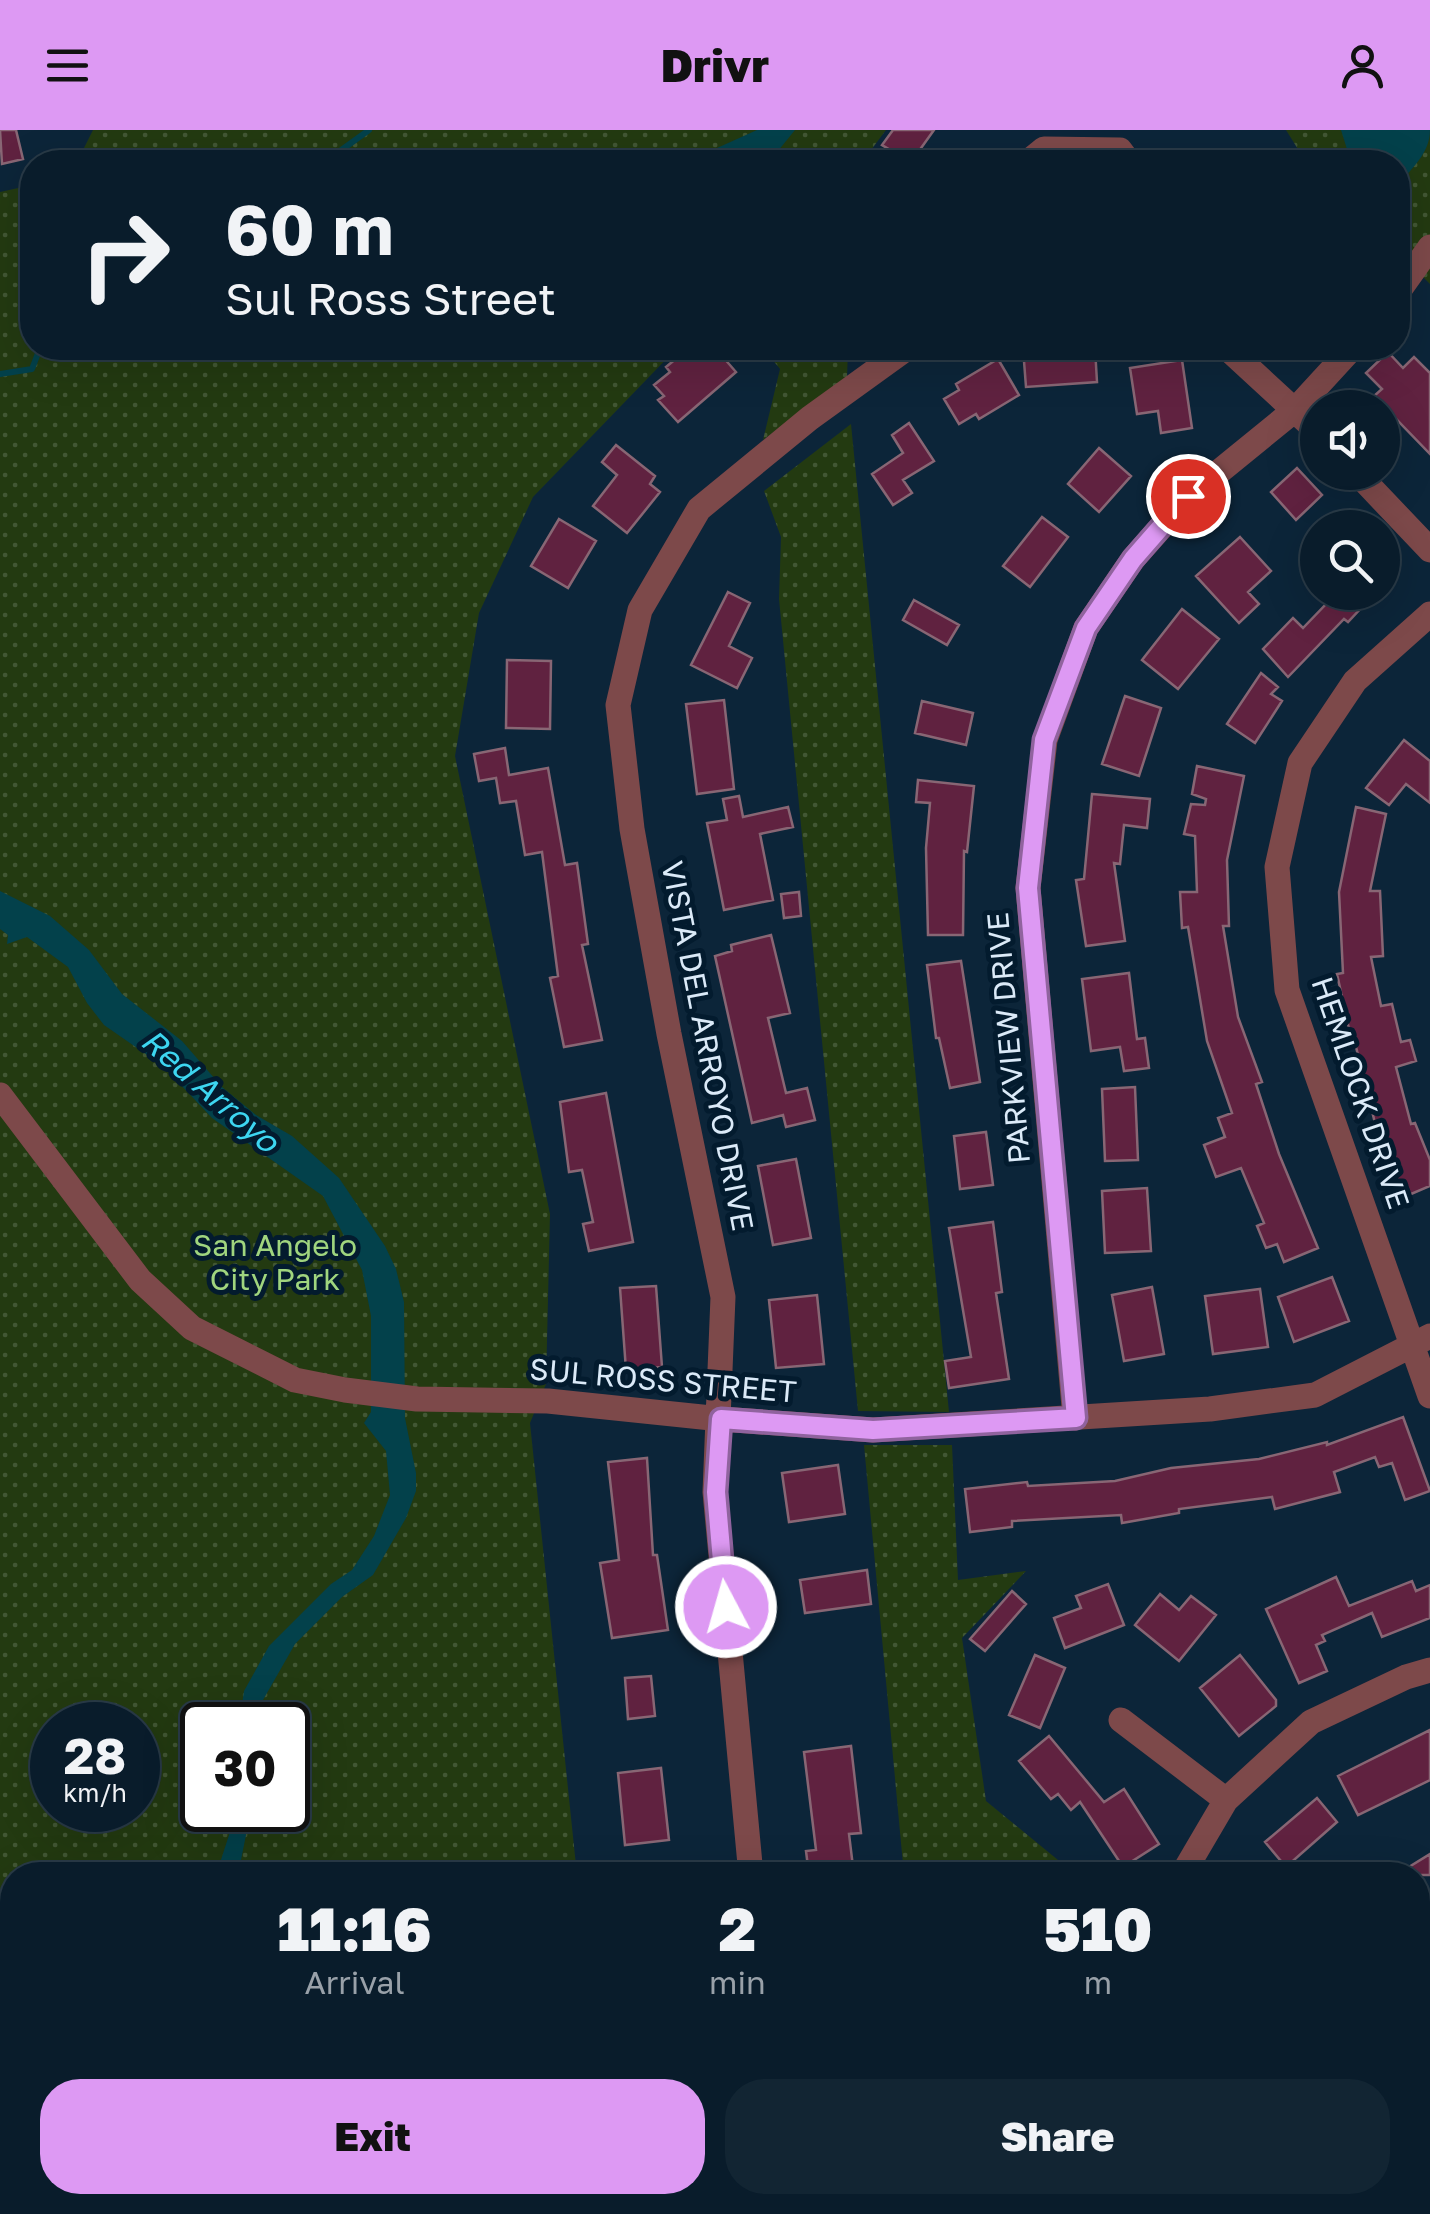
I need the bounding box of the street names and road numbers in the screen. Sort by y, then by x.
street label: VISTA DEL ARROYO DRIVE [654,858,761,1234]
street label: PARKVIEW DRIVE [979,911,1037,1165]
street label: HEMLOCK DRIVE [1304,972,1417,1213]
street label: SUL ROSS STREET [528,1350,798,1410]

